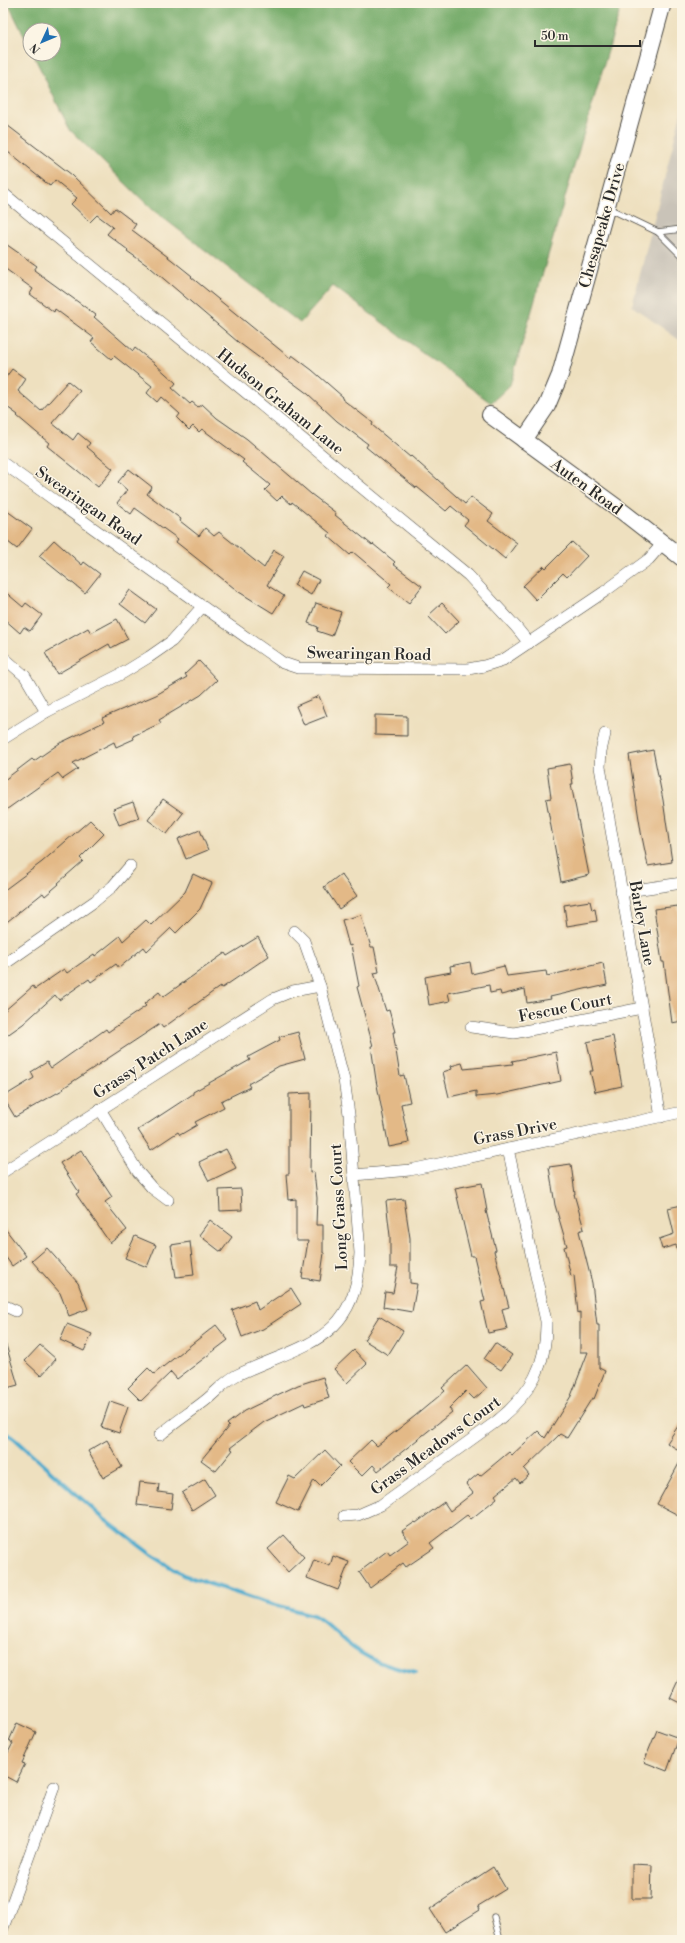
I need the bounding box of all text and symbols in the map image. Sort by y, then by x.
north arrow [22,22,62,62]
scale bar [535,22,640,48]
text: 50 m [541,29,569,44]
text: N [27,40,44,56]
street label: Chesapeake Drive [575,160,629,290]
street label: Hudson Graham Lane [213,344,348,459]
street label: Auten Road [546,454,626,519]
street label: Swearingan Road [32,462,145,550]
street label: Swearingan Road [307,643,431,665]
street label: Barley Lane [625,878,659,967]
street label: Fescue Court [517,989,614,1027]
street label: Grassy Patch Lane [89,1014,212,1103]
street label: Grass Drive [472,1114,559,1150]
street label: Long Grass Court [326,1143,352,1271]
street label: Grass Meadows Court [367,1392,505,1500]

